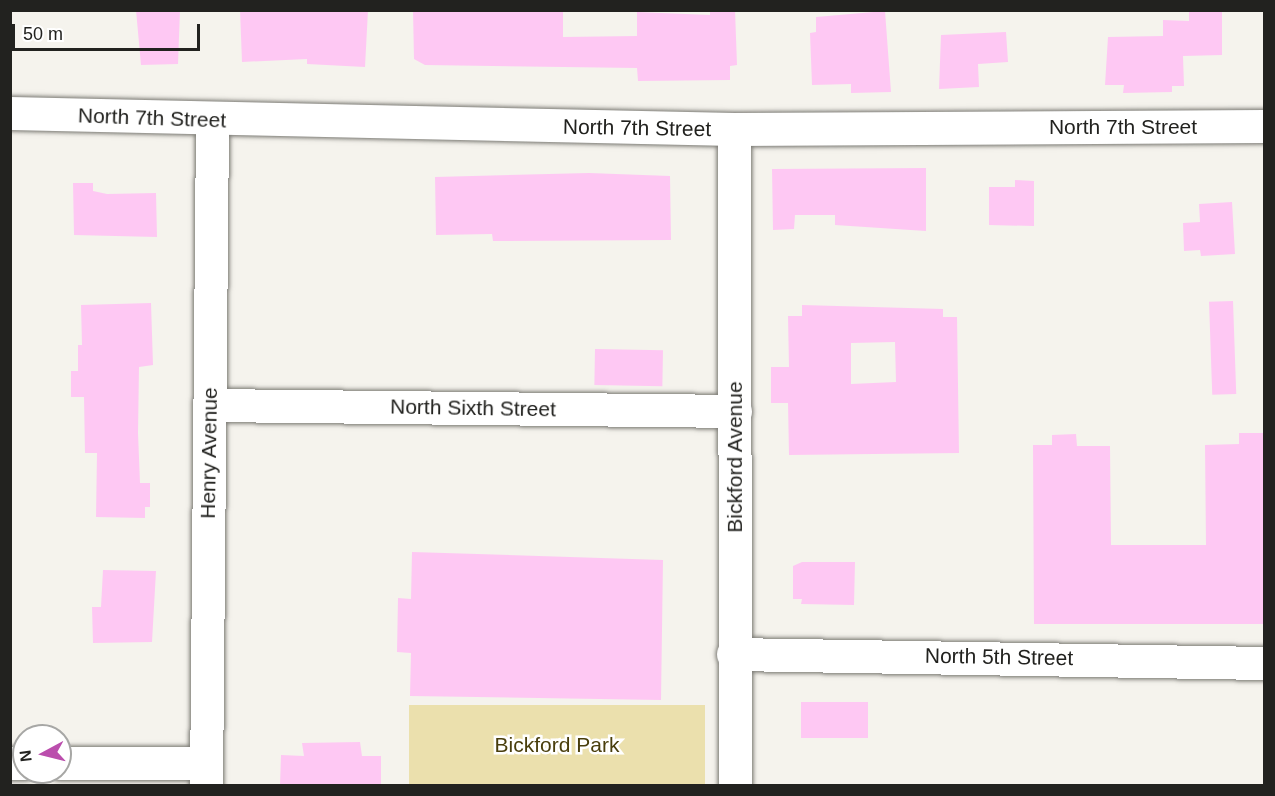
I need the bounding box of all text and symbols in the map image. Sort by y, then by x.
scale bar [15,12,202,50]
text: 50 m [23,24,63,44]
street label: North 7th Street [77,103,227,133]
street label: North 7th Street [563,114,711,142]
street label: North 7th Street [1049,114,1197,140]
street label: Bickford Avenue [722,381,748,533]
street label: Henry Avenue [195,386,223,520]
street label: North Sixth Street [390,394,556,422]
street label: North 5th Street [925,643,1073,671]
north arrow [12,724,72,784]
park label: Bickford Park [495,732,619,758]
text: N [16,749,35,763]

